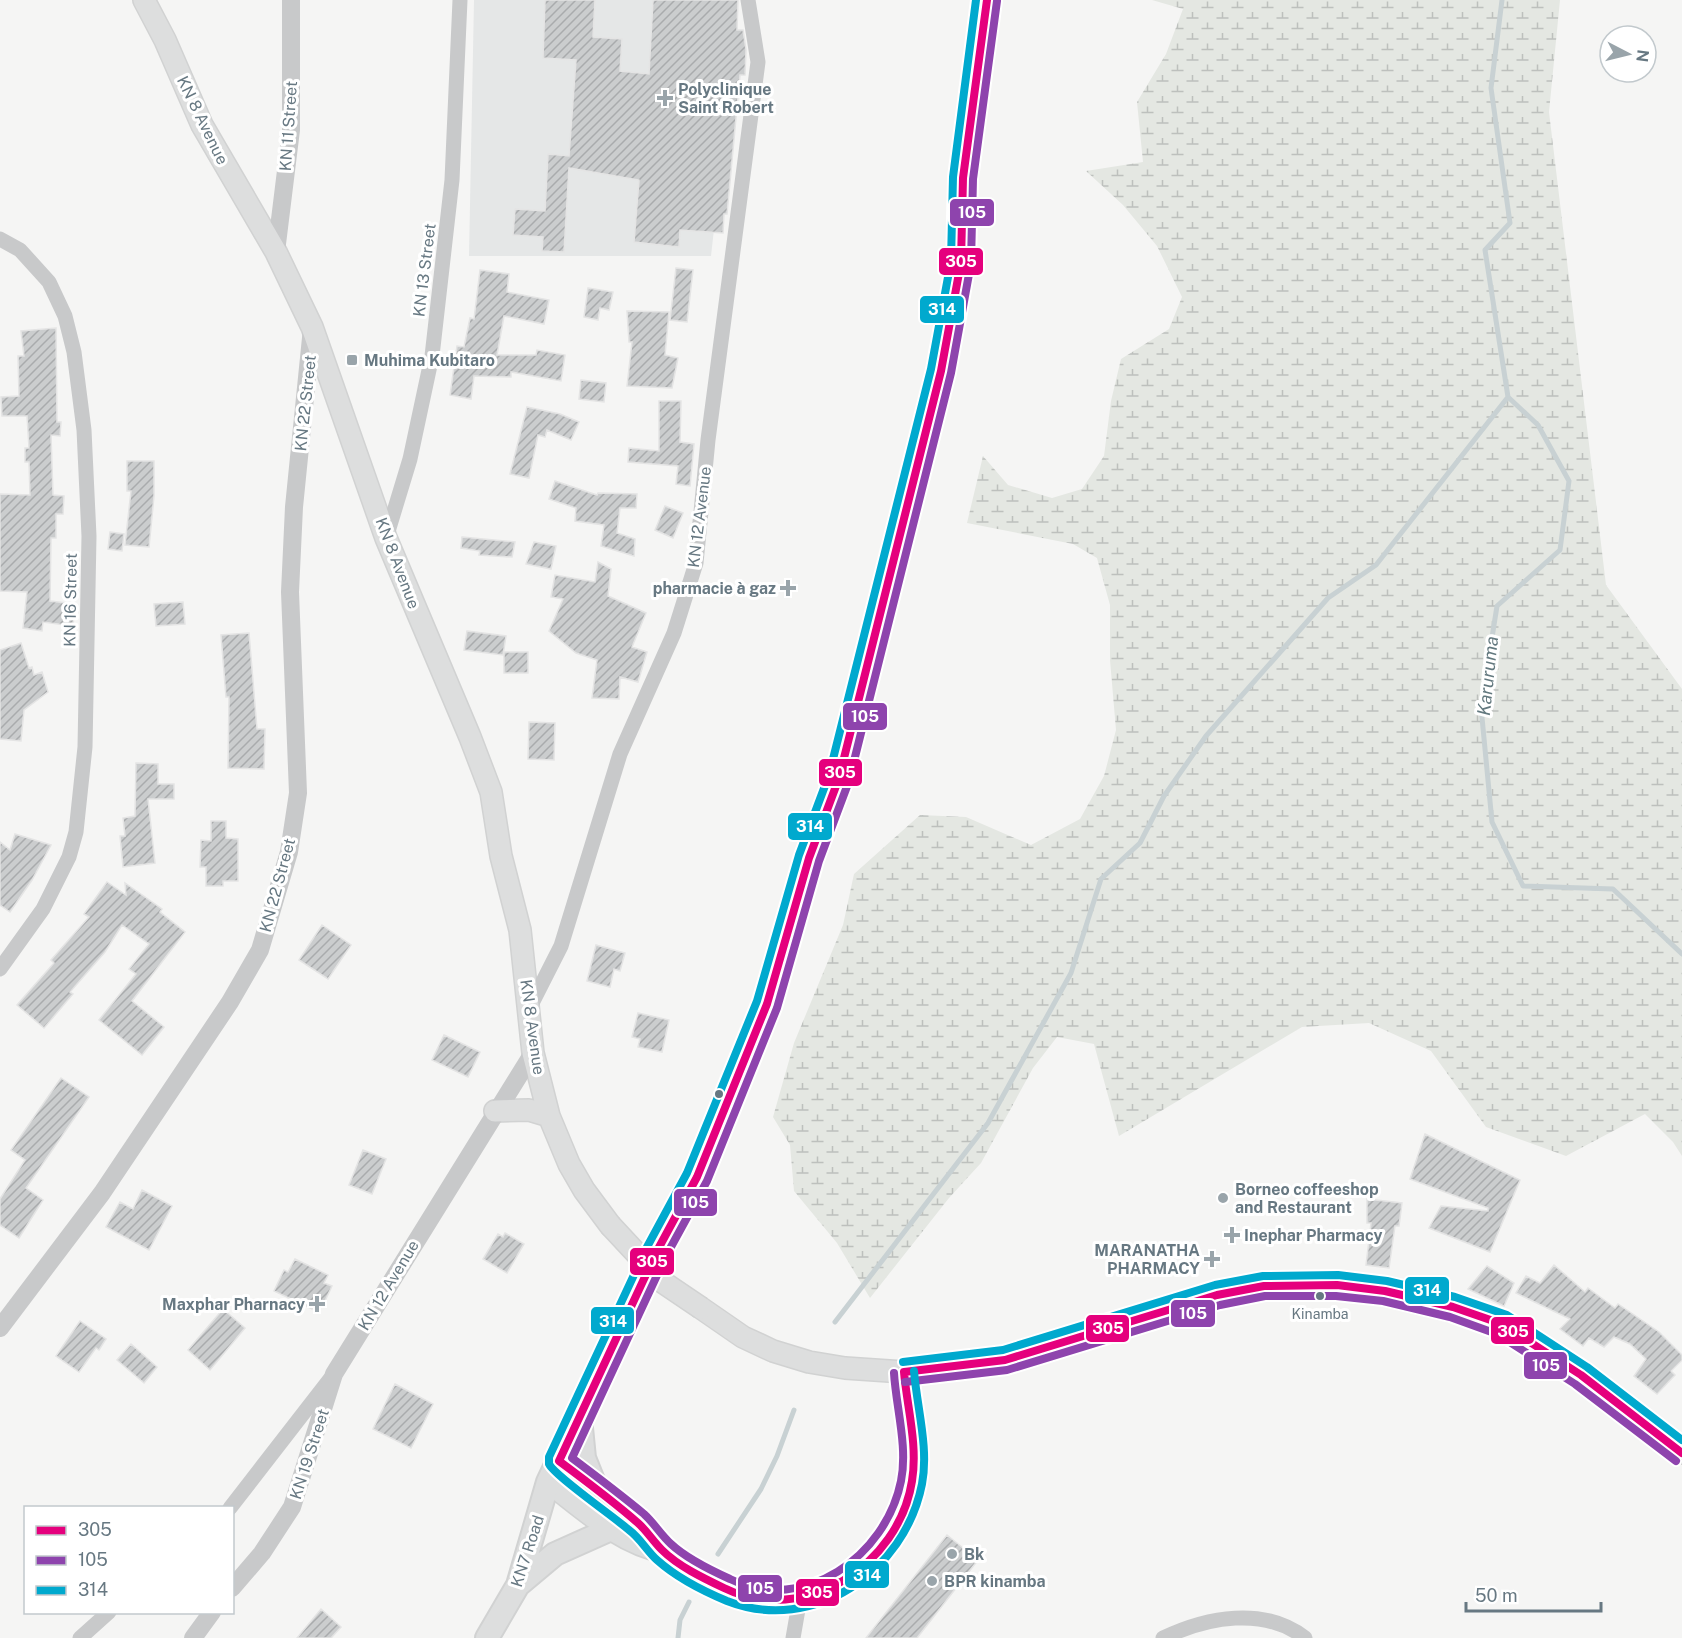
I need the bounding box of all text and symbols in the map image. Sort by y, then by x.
north arrow [1598,24,1658,84]
text: N [1632,48,1653,63]
street label: KN 8 Avenue [173,73,232,168]
street label: KN 11 Street [276,80,301,172]
place label: Polyclinique Saint Robert [678,80,774,117]
marker: Polyclinique Saint Robert [656,89,674,107]
line badge: 105 [949,198,995,227]
text: 105 [958,203,986,222]
street label: KN 13 Street [409,222,440,318]
line badge: 305 [938,247,984,276]
text: 305 [945,252,977,271]
line badge: 314 [919,295,965,324]
text: 314 [928,300,956,319]
place label: Muhima Kubitaro [364,351,495,370]
marker: Muhima Kubitaro [345,353,359,367]
street label: KN 22 Street [291,354,320,452]
street label: KN 12 Avenue [684,465,715,569]
street label: KN 8 Avenue [371,515,424,611]
street label: KN 16 Street [60,553,81,647]
place label: pharmacie à gaz [653,579,776,598]
marker: pharmacie à gaz [781,581,795,595]
water label: Karuruma [1473,635,1502,717]
line badge: 105 [842,702,888,731]
text: 105 [851,707,879,726]
line badge: 305 [818,758,863,787]
text: 305 [824,763,856,782]
line badge: 314 [787,812,833,841]
text: 314 [796,817,824,836]
street label: KN 22 Street [256,836,299,934]
street label: KN 8 Avenue [516,978,549,1076]
unlabelled marker [713,1088,725,1100]
place label: Borneo coffeeshop and Restaurant [1235,1180,1379,1217]
line badge: 105 [673,1188,718,1217]
marker: Borneo coffeeshop and Restaurant [1216,1191,1230,1205]
text: 105 [681,1193,709,1212]
place label: Inephar Pharmacy [1244,1226,1382,1245]
marker: Inephar Pharmacy [1225,1228,1239,1242]
street label: KN 12 Avenue [354,1237,423,1334]
place label: MARANATHA PHARMACY [1094,1241,1200,1278]
line badge: 305 [629,1247,675,1276]
text: 305 [636,1252,668,1271]
marker: MARANATHA PHARMACY [1205,1252,1219,1266]
line badge: 314 [1404,1276,1450,1305]
text: 314 [1413,1281,1441,1300]
marker: Kinamba [1314,1290,1326,1302]
place label: Maxphar Pharnacy [162,1295,305,1314]
marker: Maxphar Pharnacy [310,1297,324,1311]
line badge: 105 [1170,1299,1216,1328]
text: 105 [1179,1304,1207,1323]
line badge: 314 [590,1306,635,1335]
place label: Kinamba [1291,1306,1349,1322]
text: 314 [599,1312,627,1331]
line badge: 305 [1085,1314,1130,1343]
line badge: 305 [1490,1316,1535,1345]
text: 305 [1092,1319,1124,1338]
text: 305 [1497,1322,1529,1341]
line badge: 105 [1523,1351,1568,1380]
text: 105 [1532,1356,1560,1375]
street label: KN 19 Street [286,1407,333,1502]
legend [24,1506,234,1614]
street label: KN7 Road [507,1513,548,1589]
text: 305 [78,1519,112,1540]
place label: Bk [964,1545,984,1564]
marker: Bk [945,1547,959,1561]
text: 105 [78,1549,108,1570]
line badge: 314 [844,1560,890,1589]
text: 314 [853,1566,881,1585]
place label: BPR kinamba [944,1572,1046,1591]
line badge: 105 [737,1574,783,1603]
marker: BPR kinamba [925,1574,939,1588]
scale bar [1466,1575,1601,1613]
line badge: 305 [795,1578,840,1607]
text: 314 [78,1579,108,1600]
text: 105 [746,1579,774,1598]
text: 305 [801,1583,833,1602]
text: 50 m [1475,1585,1518,1606]

